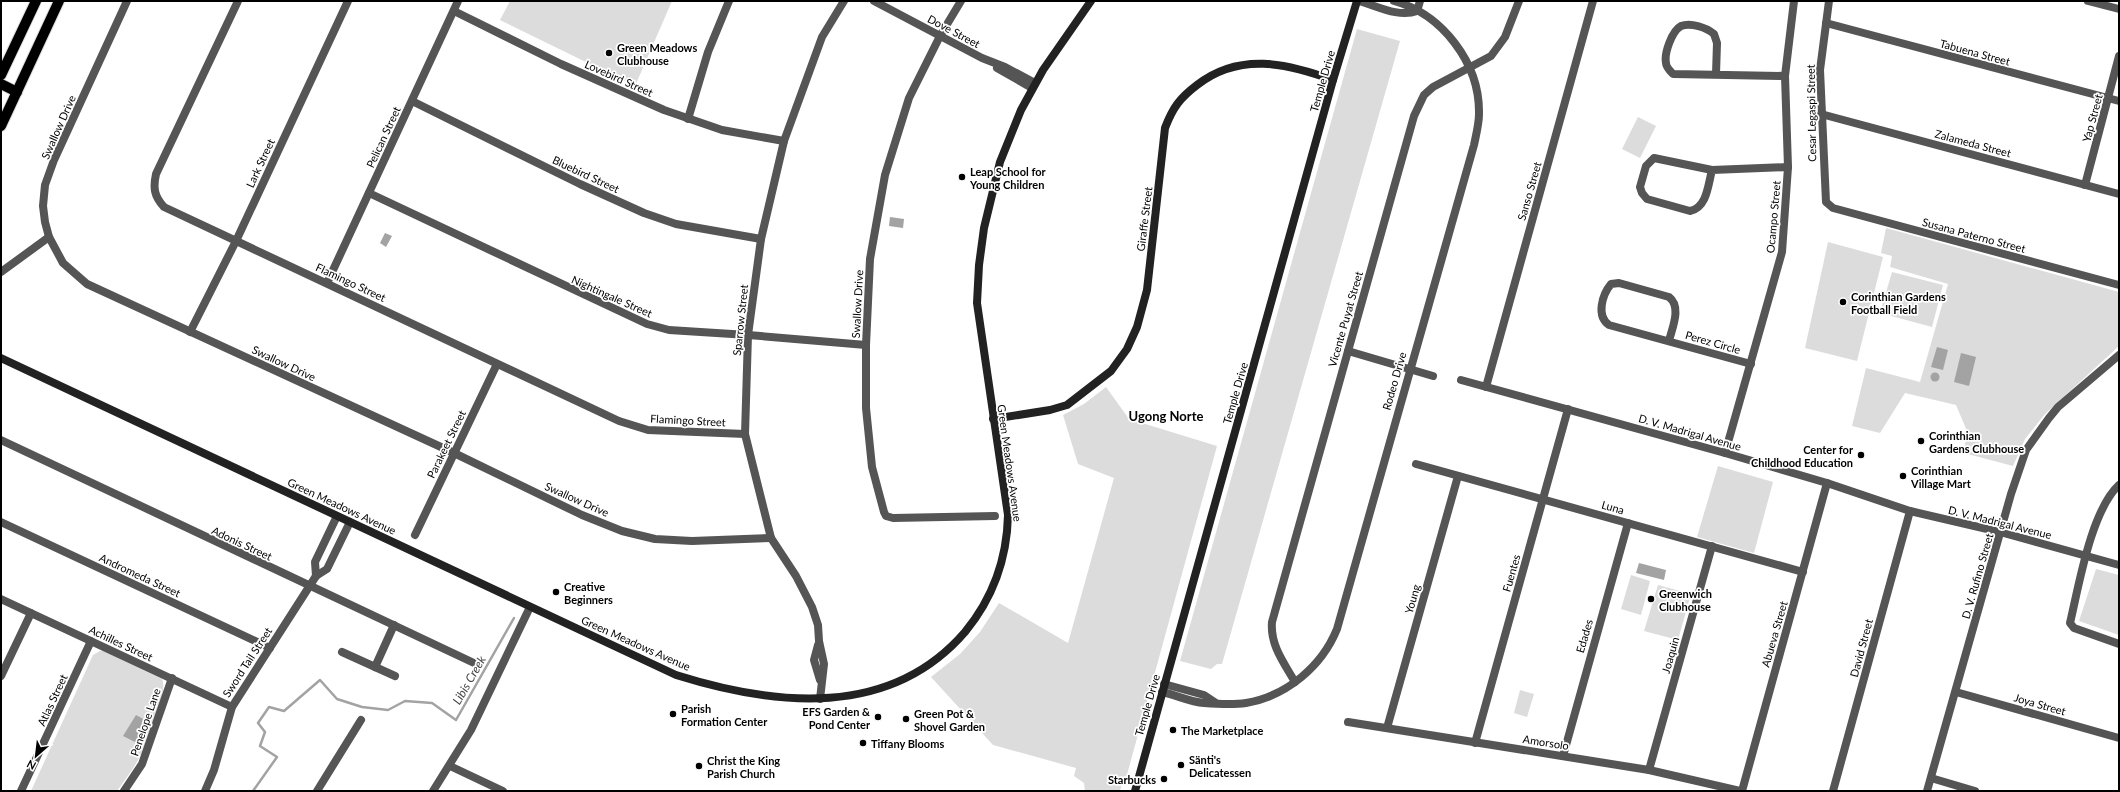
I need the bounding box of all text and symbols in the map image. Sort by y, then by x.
street label: Dove Street [926,12,982,50]
street label: Tabuena Street [1938,36,2012,68]
place label: Green Meadows Clubhouse [617,41,697,67]
marker: Green Meadows Clubhouse [604,48,614,58]
street label: Temple Drive [1307,48,1337,113]
street label: Lovebird Street [583,57,655,99]
street label: Cesar Legaspi Street [1804,64,1818,162]
street label: Swallow Drive [38,93,78,161]
street label: Yap Street [2079,93,2105,143]
street label: Pelican Street [363,104,403,170]
street label: Zalameda Street [1933,127,2013,159]
street label: Lark Street [243,136,277,190]
street label: Bluebird Street [551,153,621,195]
street label: Sanso Street [1514,160,1544,222]
place label: Leap School for Young Children [969,165,1046,191]
marker: Leap School for Young Children [957,172,967,182]
street label: Ocampo Street [1763,180,1783,254]
street label: Giraffe Street [1134,186,1154,252]
street label: Susana Paterno Street [1921,215,2027,255]
street label: Flamingo Street [314,260,388,304]
street label: Swallow Drive [849,269,865,339]
street label: Vicente Puyat Street [1325,270,1365,368]
street label: Nightingale Street [570,272,654,320]
street label: Sparrow Street [730,284,750,356]
place label: Corinthian Gardens Football Field [1851,290,1946,316]
marker: Corinthian Gardens Football Field [1838,297,1848,307]
street label: Perez Circle [1684,328,1742,356]
street label: Swallow Drive [250,343,318,383]
street label: Rodeo Drive [1379,350,1409,412]
street label: Temple Drive [1220,360,1250,425]
street label: Green Meadows Avenue [995,404,1025,523]
street label: Parakeet Street [424,408,468,480]
district label: Ugong Norte [1129,408,1203,424]
street label: D. V. Madrigal Avenue [1637,411,1743,453]
street label: Flamingo Street [650,412,726,428]
place label: Corinthian Gardens Clubhouse [1929,429,2024,455]
marker: Corinthian Gardens Clubhouse [1916,436,1926,446]
place label: Center for Childhood Education [1751,443,1854,469]
marker: Center for Childhood Education [1856,450,1866,460]
place label: Corinthian Village Mart [1910,464,1972,490]
marker: Corinthian Village Mart [1898,471,1908,481]
street label: Green Meadows Avenue [286,475,398,537]
street label: Swallow Drive [543,479,611,519]
street label: Luna [1600,498,1626,516]
street label: D. V. Madrigal Avenue [1947,503,2053,541]
street label: Adonis Street [210,523,274,563]
street label: D. V. Rufino Street [1959,532,1995,620]
street label: Andromeda Street [97,551,183,600]
street label: Fuentes [1499,553,1523,593]
place label: Creative Beginners [564,580,613,606]
street label: Young [1402,583,1422,615]
marker: Creative Beginners [551,587,561,597]
place label: Greenwich Clubhouse [1659,587,1712,613]
marker: Greenwich Clubhouse [1646,594,1656,604]
street label: Abueva Street [1758,599,1790,669]
street label: Green Meadows Avenue [579,613,693,673]
street label: Edades [1573,617,1595,654]
street label: David Street [1847,617,1875,679]
street label: Achilles Street [87,623,155,663]
street label: Sword Tail Street [220,625,274,699]
street label: Joaquin [1659,635,1681,675]
water label: Libis Creek [449,653,489,707]
street label: Atlas Street [34,672,70,728]
street label: Temple Drive [1132,672,1162,737]
street label: Penelope Lane [127,686,163,758]
street label: Joya Street [2013,690,2067,718]
place label: Parish Formation Center [681,702,768,728]
place label: EFS Garden & Pond Center [802,705,871,731]
place label: Green Pot & Shovel Garden [914,707,985,733]
marker: Parish Formation Center [668,709,678,719]
marker: EFS Garden & Pond Center [873,712,883,722]
marker: Green Pot & Shovel Garden [901,714,911,724]
place label: The Marketplace [1181,724,1263,737]
marker: The Marketplace [1168,725,1178,735]
street label: Amorsolo [1522,732,1570,752]
north arrow [16,736,56,776]
place label: Tiffany Blooms [871,737,944,750]
marker: Tiffany Blooms [858,738,868,748]
place label: Sänti's Delicatessen [1189,753,1251,779]
place label: Christ the King Parish Church [707,754,780,780]
text: N [24,758,38,773]
marker: Sänti's Delicatessen [1176,760,1186,770]
marker: Christ the King Parish Church [694,761,704,771]
place label: Starbucks [1108,773,1156,786]
marker: Starbucks [1159,774,1169,784]

